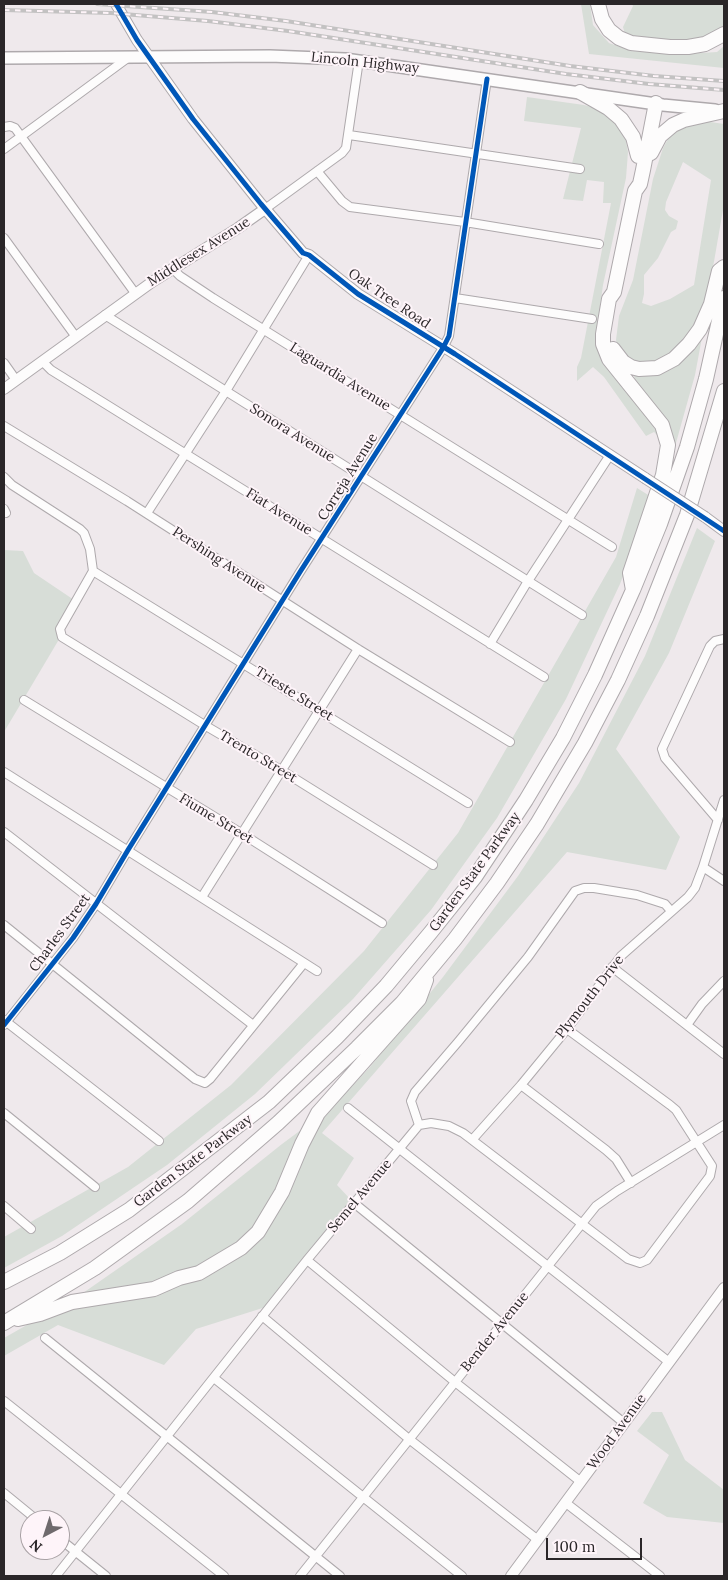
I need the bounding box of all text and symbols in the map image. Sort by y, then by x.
street label: Lincoln Highway [310,49,420,77]
street label: Middlesex Avenue [145,214,253,290]
street label: Oak Tree Road [345,265,433,333]
street label: Laguardia Avenue [287,339,393,415]
street label: Sonora Avenue [246,400,338,466]
street label: Correja Avenue [314,430,382,524]
street label: Fiat Avenue [243,485,315,539]
street label: Pershing Avenue [169,523,269,597]
street label: Trieste Street [252,663,336,725]
street label: Trento Street [216,727,300,787]
street label: Fiume Street [176,790,256,848]
street label: Garden State Parkway [426,809,524,935]
street label: Charles Street [26,891,94,975]
street label: Plymouth Drive [552,952,628,1042]
street label: Garden State Parkway [131,1111,255,1211]
street label: Semel Avenue [324,1156,396,1236]
street label: Bender Avenue [458,1289,532,1375]
street label: Wood Avenue [584,1391,650,1473]
north arrow [20,1510,70,1560]
scale bar [548,1528,644,1560]
text: N [26,1535,46,1556]
text: 100 m [554,1537,595,1556]

